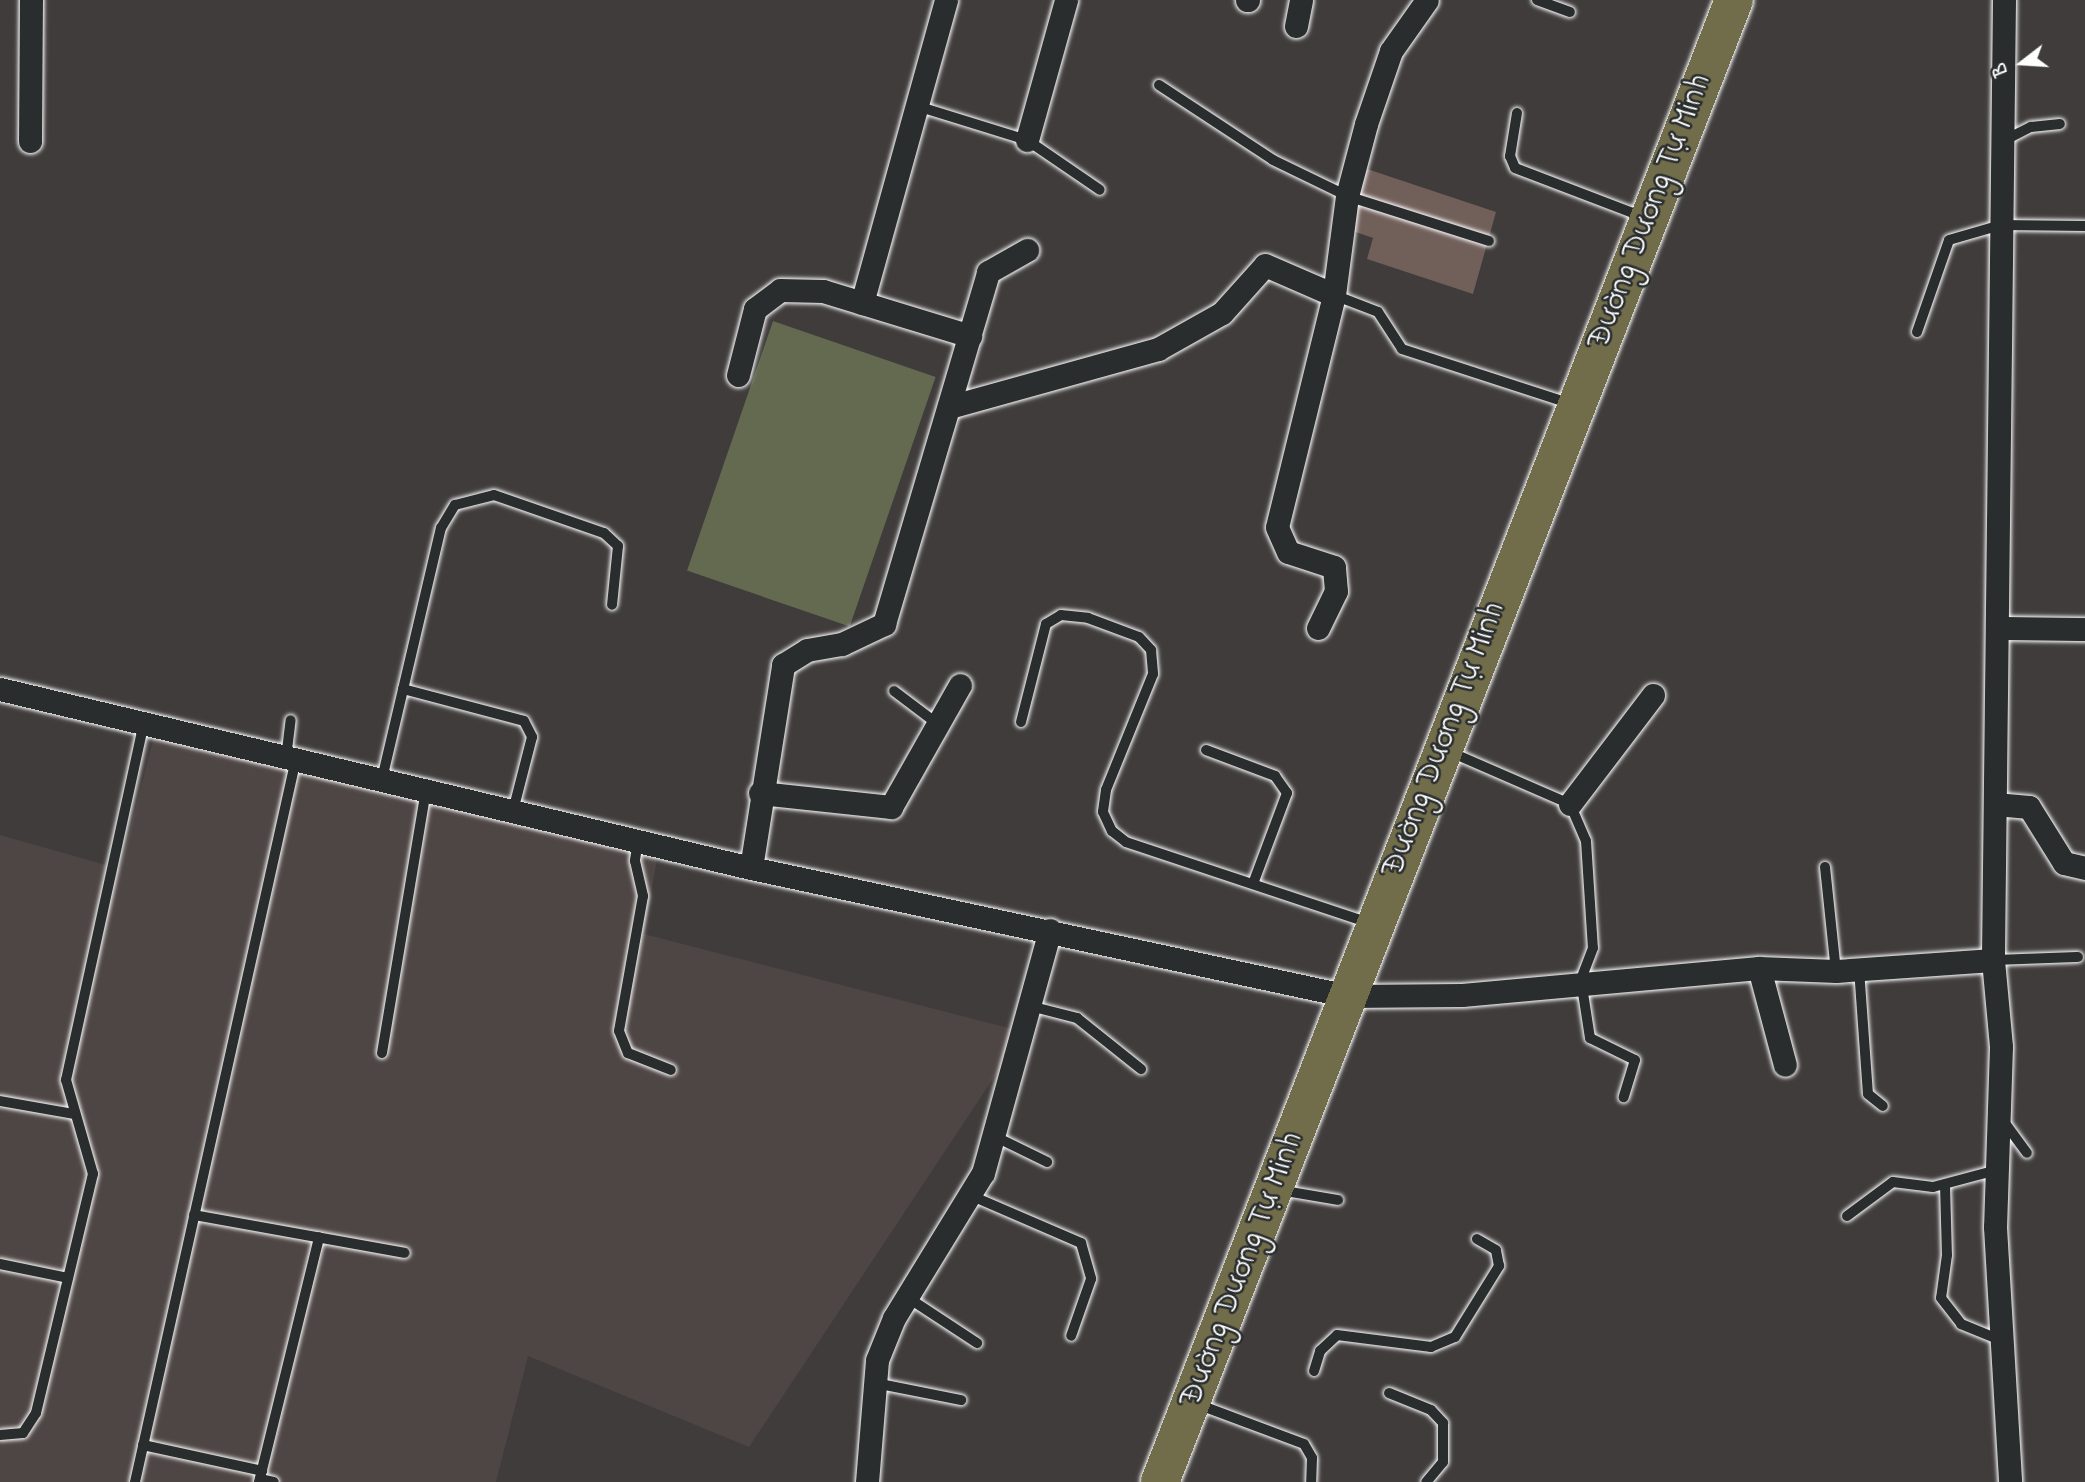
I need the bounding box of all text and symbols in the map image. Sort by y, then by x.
north arrow [1987,28,2057,98]
text: B [1987,59,2016,79]
street label: Đường Dương Tự Minh [1581,69,1721,355]
street label: Đường Dương Tự Minh [1375,597,1515,883]
street label: Đường Dương Tự Minh [1173,1127,1313,1413]

